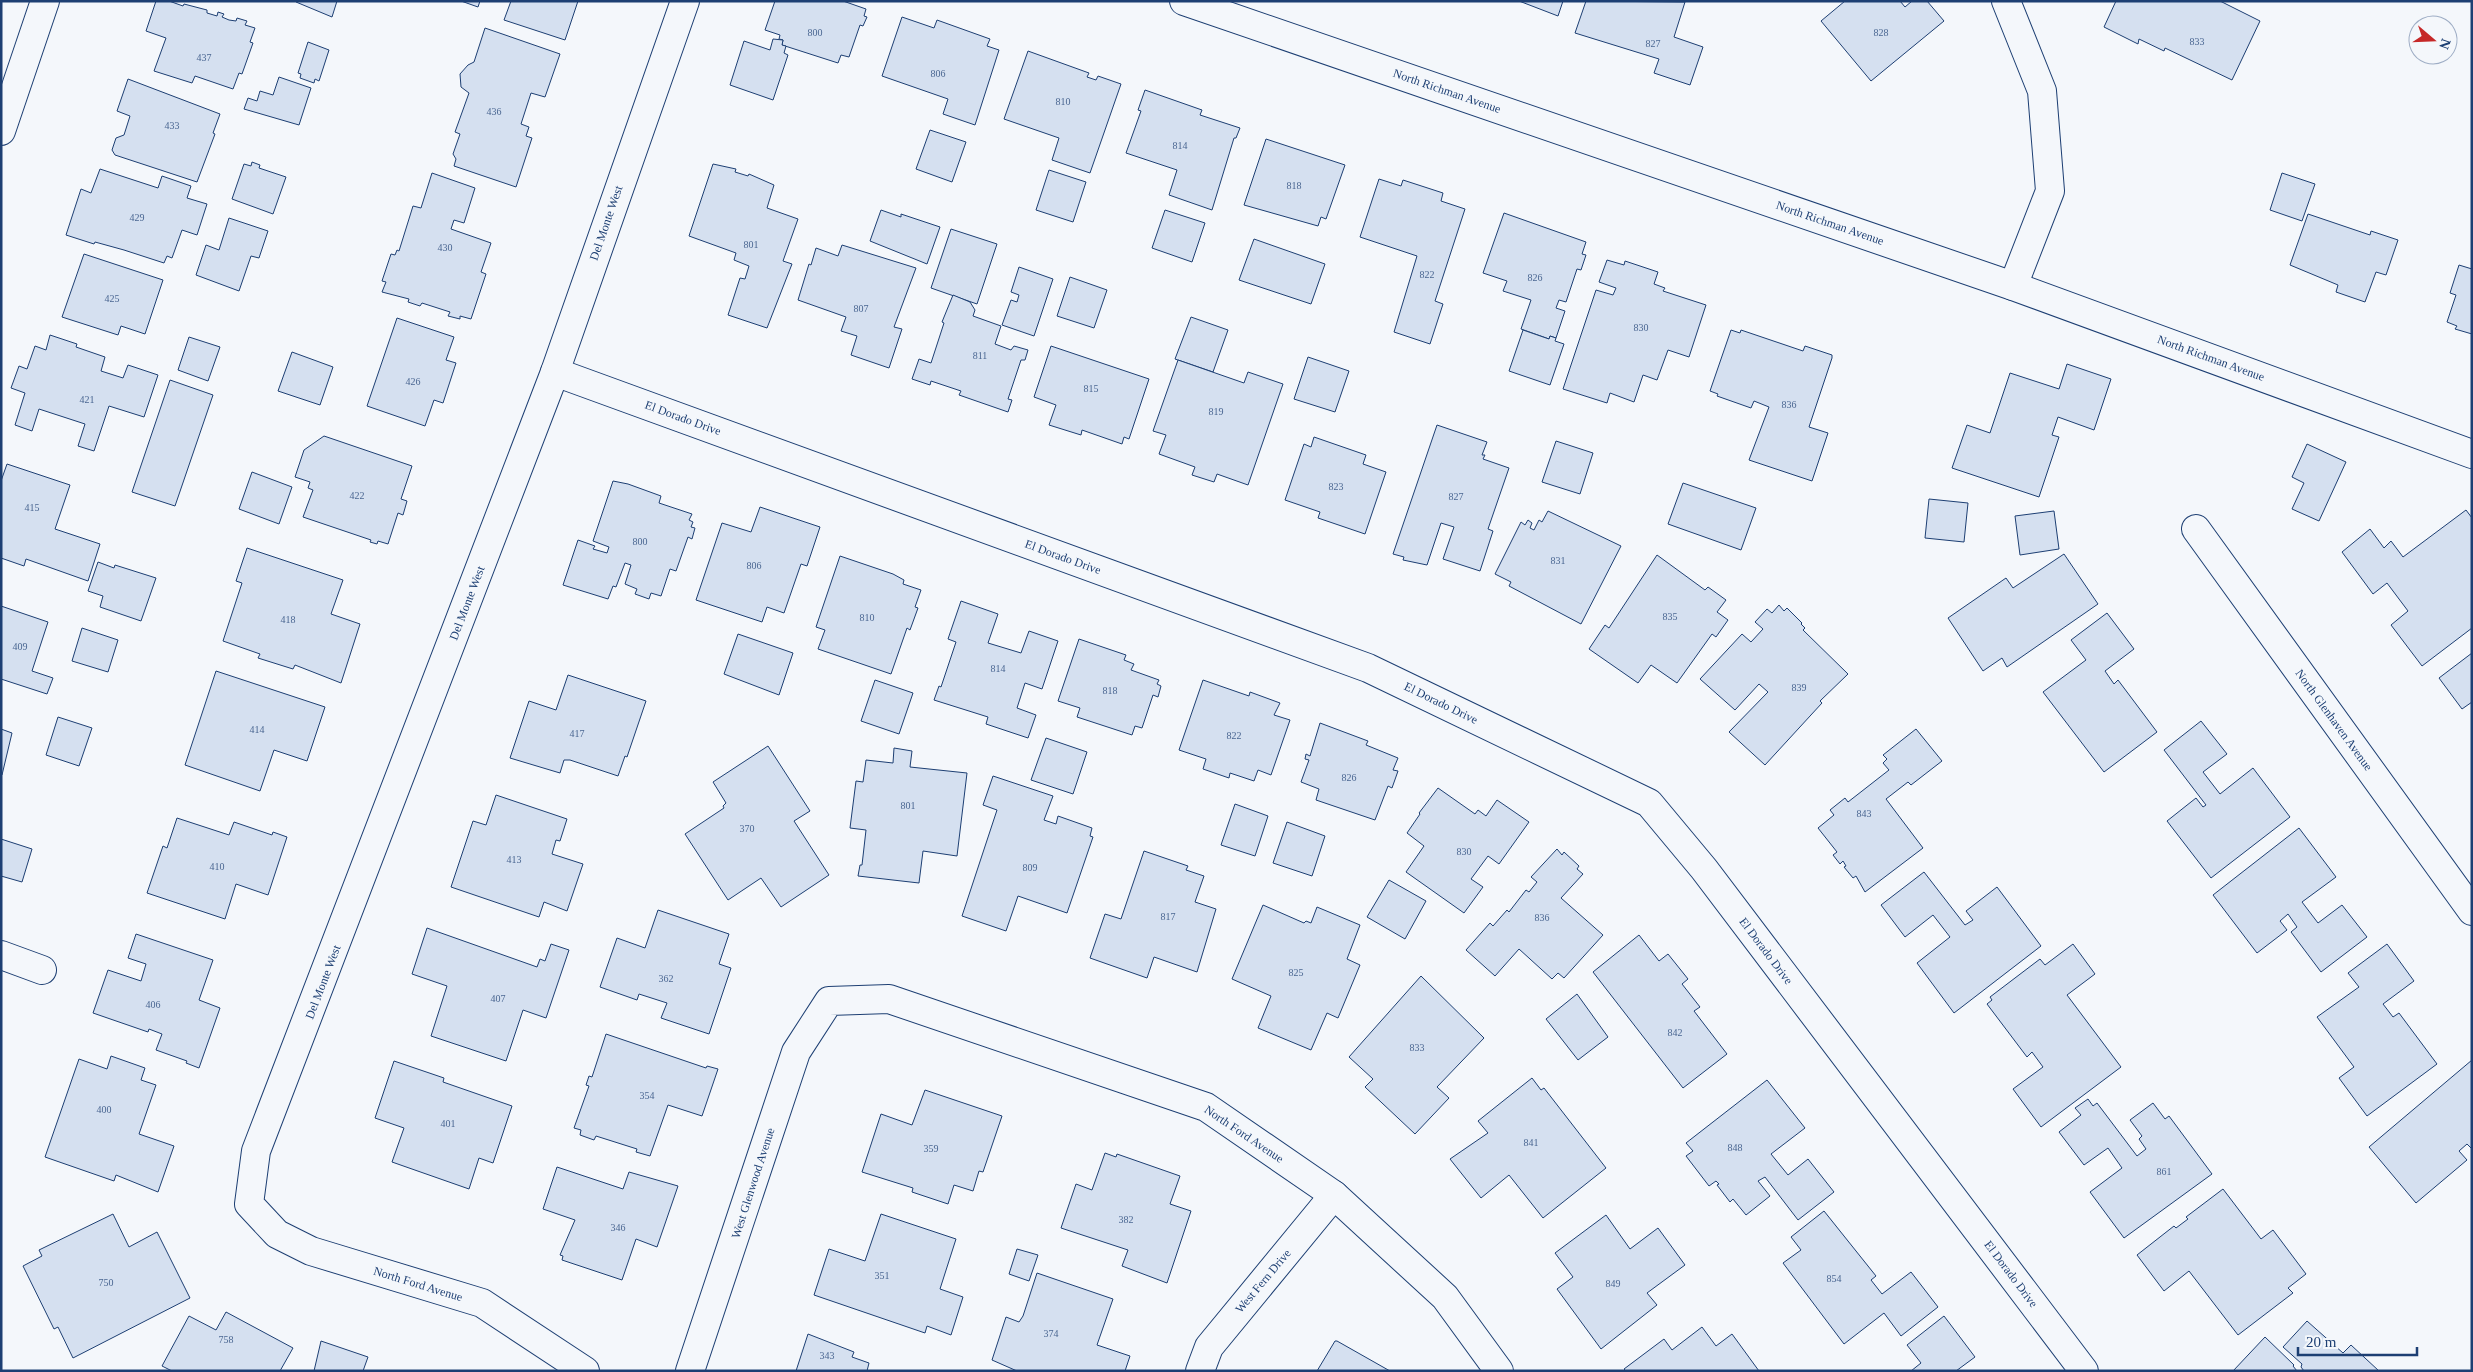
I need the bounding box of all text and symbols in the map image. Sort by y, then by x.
north arrow [2408,15,2458,65]
house number: 800 [808,27,823,38]
house number: 828 [1874,27,1889,38]
house number: 833 [2190,36,2205,47]
text: N [2436,37,2454,51]
house number: 827 [1646,38,1661,49]
house number: 437 [197,52,212,63]
street label: North Richman Avenue [1391,66,1503,116]
house number: 806 [931,68,946,79]
house number: 810 [1056,96,1071,107]
house number: 436 [487,106,502,117]
house number: 433 [165,120,180,131]
house number: 814 [1173,140,1188,151]
house number: 818 [1287,180,1302,191]
street label: Del Monte West [587,183,626,262]
street label: North Richman Avenue [1774,198,1886,248]
house number: 429 [130,212,145,223]
house number: 801 [744,239,759,250]
house number: 430 [438,242,453,253]
house number: 822 [1420,269,1435,280]
house number: 826 [1528,272,1543,283]
house number: 425 [105,293,120,304]
house number: 807 [854,303,869,314]
house number: 830 [1634,322,1649,333]
street label: North Richman Avenue [2155,332,2267,384]
house number: 811 [973,350,987,361]
house number: 426 [406,376,421,387]
house number: 815 [1084,383,1099,394]
house number: 421 [80,394,95,405]
street label: El Dorado Drive [643,398,723,438]
house number: 836 [1782,399,1797,410]
house number: 819 [1209,406,1224,417]
house number: 823 [1329,481,1344,492]
house number: 422 [350,490,365,501]
house number: 827 [1449,491,1464,502]
house number: 415 [25,502,40,513]
house number: 800 [633,536,648,547]
street label: El Dorado Drive [1023,537,1103,577]
house number: 831 [1551,555,1566,566]
house number: 806 [747,560,762,571]
street label: Del Monte West [446,563,488,642]
house number: 835 [1663,611,1678,622]
house number: 810 [860,612,875,623]
house number: 418 [281,614,296,625]
house number: 409 [13,641,28,652]
house number: 814 [991,663,1006,674]
street label: North Glenhaven Avenue [2293,667,2375,773]
street label: El Dorado Drive [1402,679,1480,727]
house number: 839 [1792,682,1807,693]
house number: 818 [1103,685,1118,696]
house number: 414 [250,724,265,735]
house number: 417 [570,728,585,739]
house number: 822 [1227,730,1242,741]
house number: 826 [1342,772,1357,783]
house number: 801 [901,800,916,811]
house number: 843 [1857,808,1872,819]
house number: 370 [740,823,755,834]
house number: 830 [1457,846,1472,857]
house number: 413 [507,854,522,865]
house number: 410 [210,861,225,872]
house number: 809 [1023,862,1038,873]
house number: 817 [1161,911,1176,922]
house number: 836 [1535,912,1550,923]
street label: El Dorado Drive [1736,915,1796,987]
street label: Del Monte West [302,942,344,1021]
house number: 825 [1289,967,1304,978]
house number: 362 [659,973,674,984]
house number: 407 [491,993,506,1004]
house number: 406 [146,999,161,1010]
house number: 842 [1668,1027,1683,1038]
house number: 833 [1410,1042,1425,1053]
house number: 354 [640,1090,655,1101]
street label: North Ford Avenue [1202,1102,1286,1166]
house number: 400 [97,1104,112,1115]
house number: 401 [441,1118,456,1129]
street label: West Glenwood Avenue [729,1126,777,1240]
house number: 841 [1524,1137,1539,1148]
house number: 848 [1728,1142,1743,1153]
house number: 359 [924,1143,939,1154]
house number: 861 [2157,1166,2172,1177]
house number: 382 [1119,1214,1134,1225]
house number: 346 [611,1222,626,1233]
street label: El Dorado Drive [1981,1238,2041,1310]
street label: West Fern Drive [1232,1246,1294,1316]
street label: North Ford Avenue [372,1264,464,1304]
house number: 351 [875,1270,890,1281]
house number: 854 [1827,1273,1842,1284]
house number: 750 [99,1277,114,1288]
house number: 849 [1606,1278,1621,1289]
scale bar [2298,1324,2417,1356]
house number: 374 [1044,1328,1059,1339]
house number: 758 [219,1334,234,1345]
text: 20 m [2306,1334,2337,1350]
house number: 343 [820,1350,835,1361]

